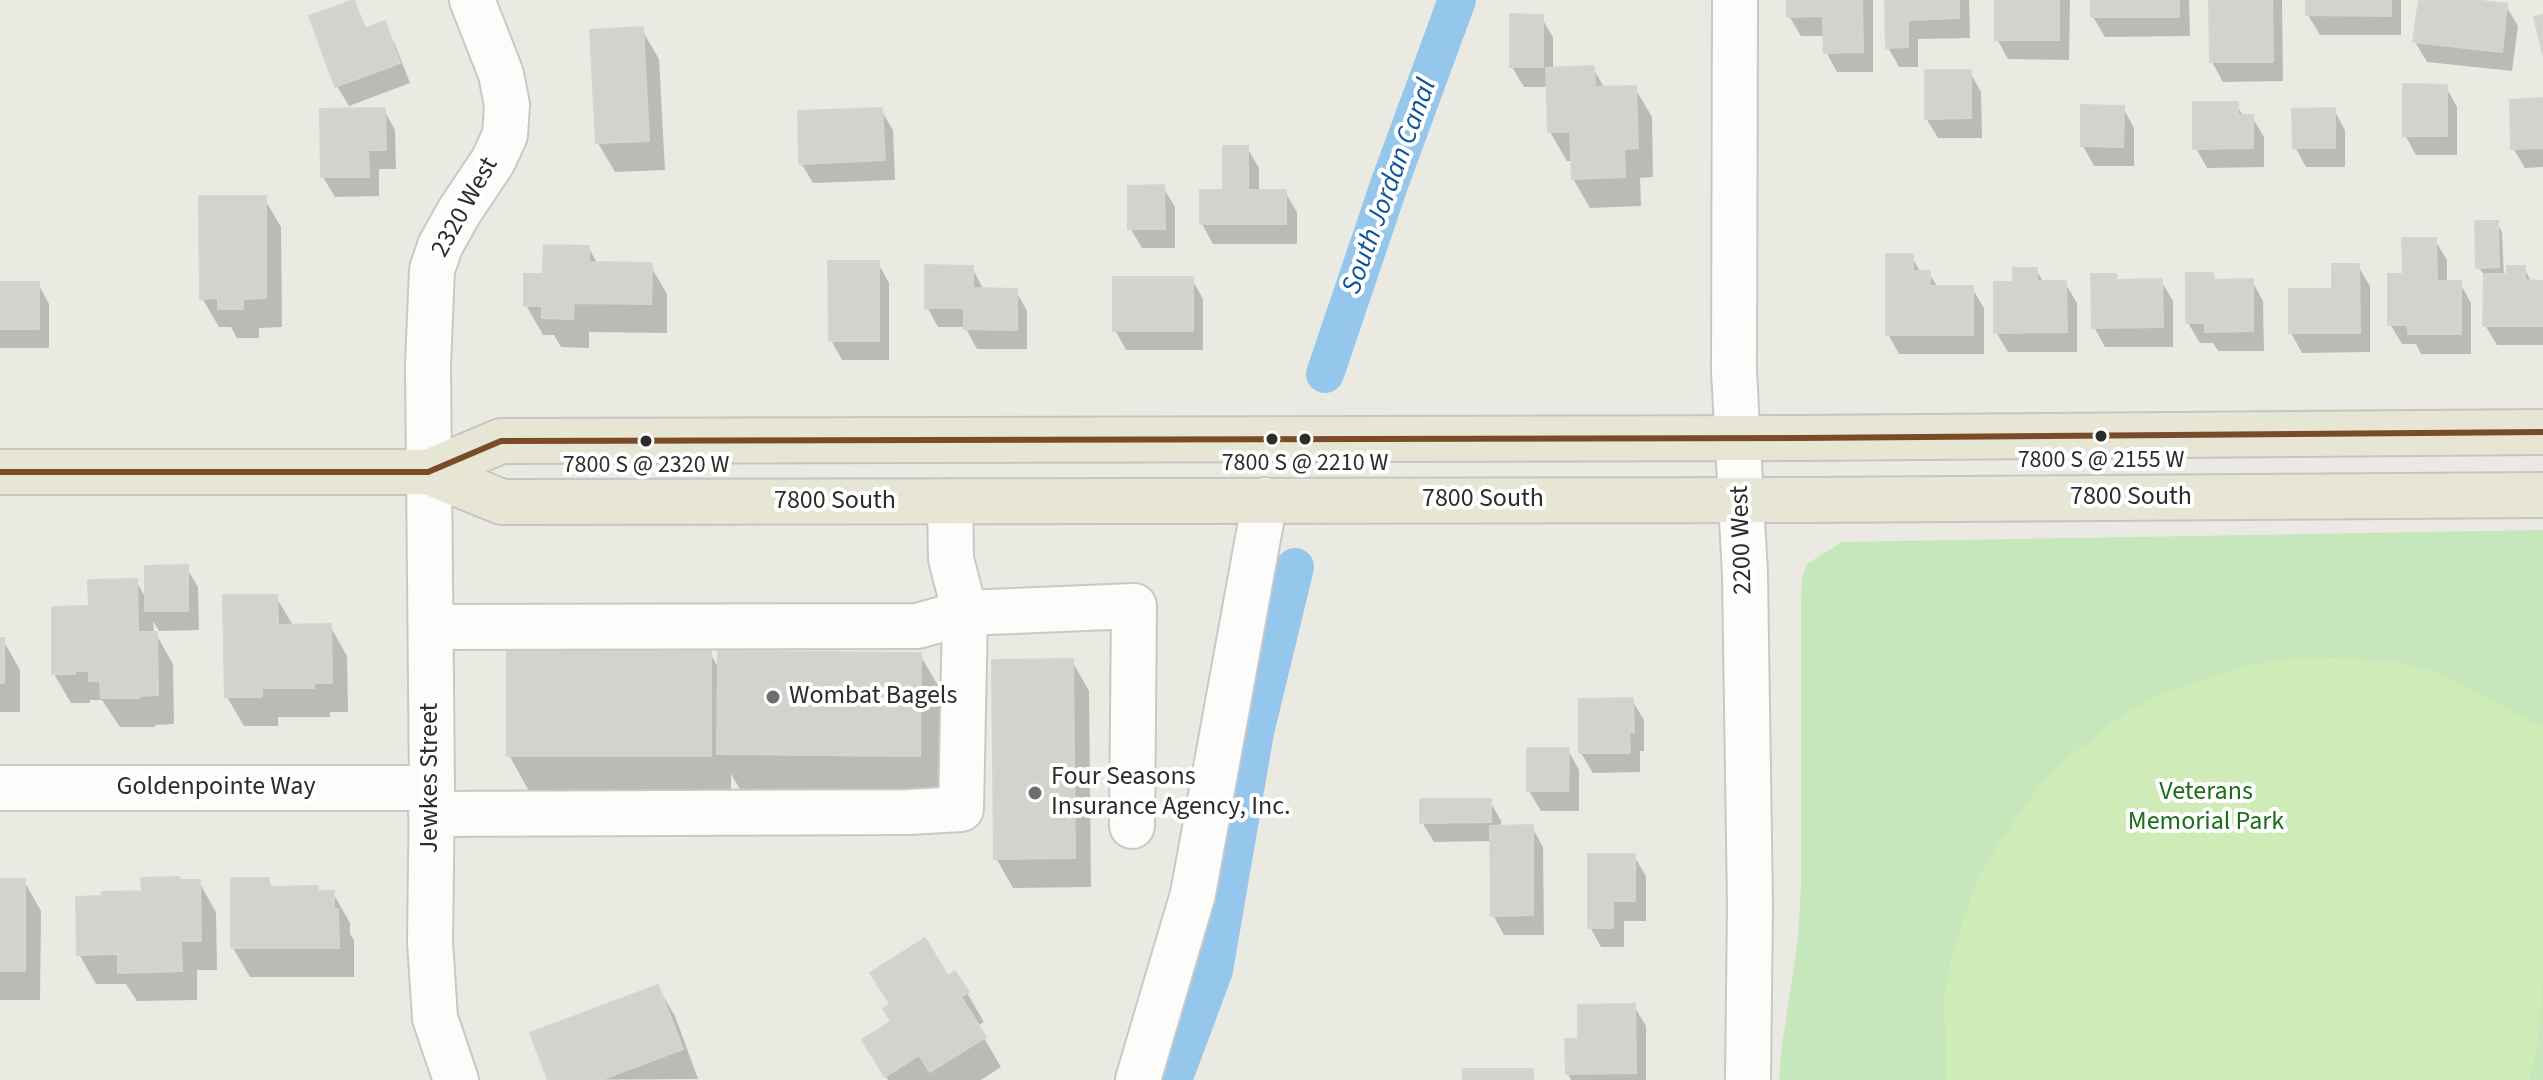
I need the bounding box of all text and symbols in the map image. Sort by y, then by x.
water label: South Jordan Canal [1337,75,1445,299]
street label: 2320 West [426,153,506,263]
marker: 7800 S @ 2155 W [2093,428,2109,444]
unlabelled marker [1264,431,1280,447]
marker: 7800 S @ 2210 W [1297,431,1313,447]
marker: 7800 S @ 2320 W [638,433,654,449]
place label: 7800 S @ 2155 W [2018,448,2184,476]
place label: 7800 S @ 2210 W [1222,451,1388,479]
place label: 7800 S @ 2320 W [563,453,729,481]
street label: 7800 South [2070,482,2192,514]
street label: 7800 South [1422,484,1544,516]
street label: 2200 West [1726,485,1760,595]
street label: 7800 South [774,486,896,518]
place label: Wombat Bagels [789,681,957,713]
marker: Wombat Bagels [764,688,782,706]
street label: Jewkes Street [415,703,447,853]
place label: Four Seasons Insurance Agency, Inc. [1051,762,1291,824]
street label: Goldenpointe Way [116,772,316,804]
park label: Veterans Memorial Park [2128,777,2284,838]
marker: Four Seasons Insurance Agency, Inc. [1026,784,1044,802]

